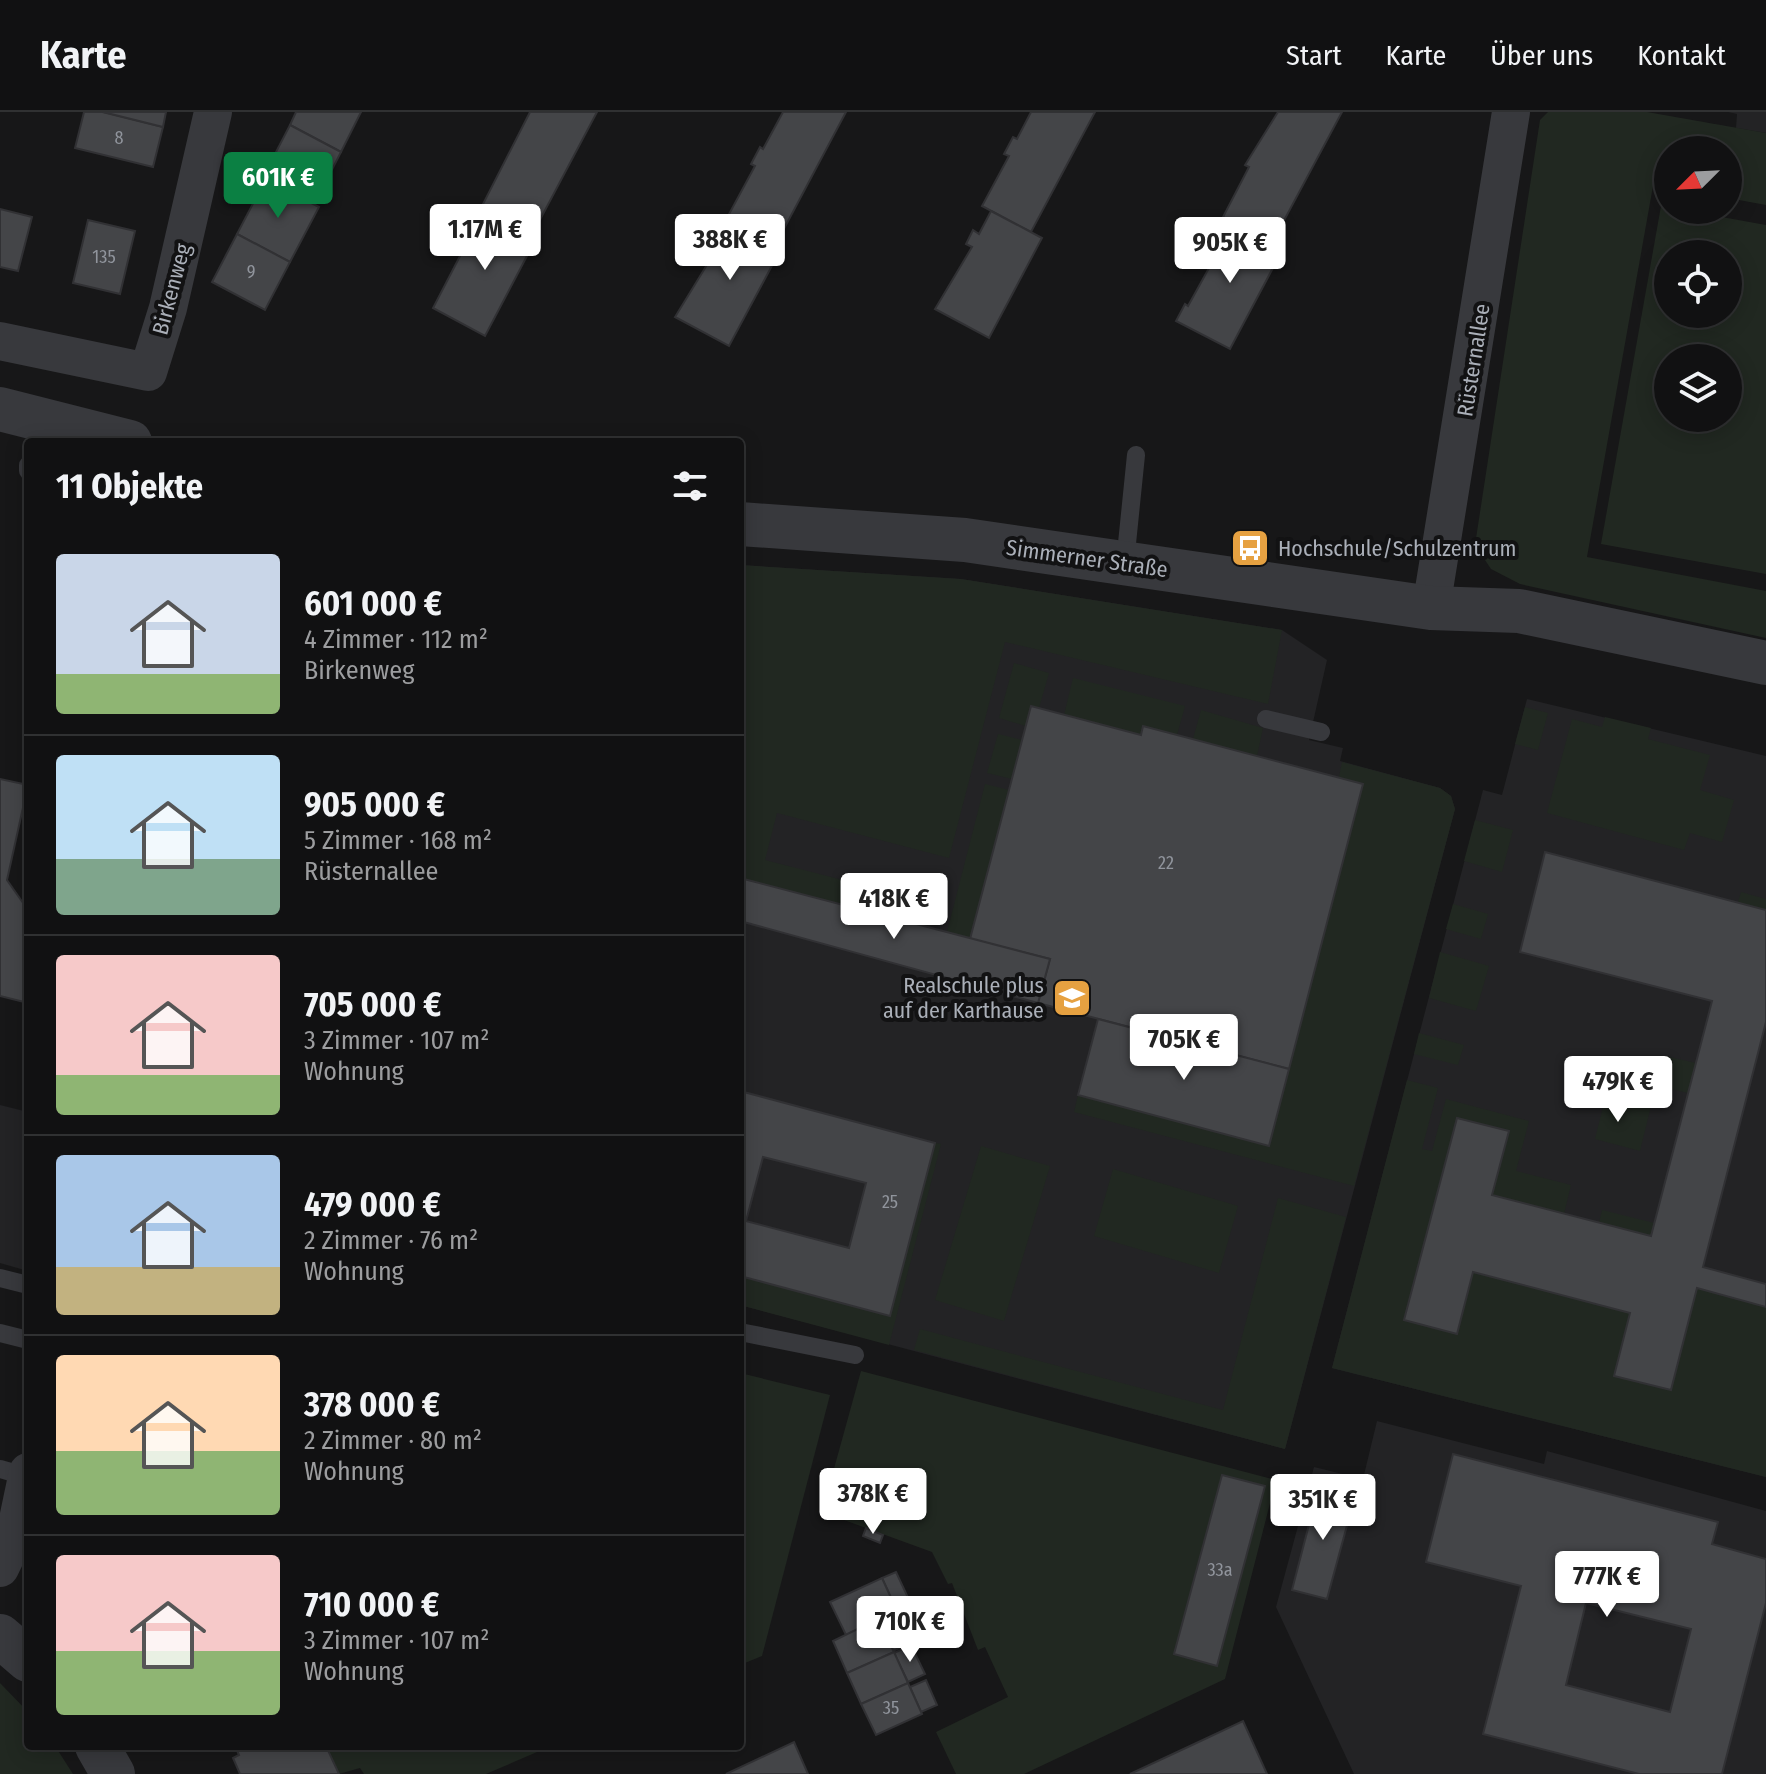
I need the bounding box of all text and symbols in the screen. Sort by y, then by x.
text: Karte [40,32,127,78]
text: Start [1286,39,1342,72]
text: Karte [1386,39,1446,72]
text: Über uns [1490,39,1593,72]
text: Kontakt [1637,39,1726,72]
house number: 8 [115,127,124,149]
north arrow [1654,136,1742,224]
map controls [1654,136,1742,432]
pin: 601K € [213,152,343,220]
text: 601K € [242,162,314,193]
pin: 1.17M € [411,204,559,272]
text: 1.17M € [448,214,522,245]
pin: 388K € [665,214,795,282]
pin: 905K € [1165,217,1295,285]
text: 388K € [693,224,767,255]
text: 905K € [1193,227,1267,258]
street label: Birkenweg [146,240,197,338]
button: locate [1654,240,1742,328]
house number: 135 [92,246,116,268]
house number: 9 [247,261,255,283]
street label: Rüsternallee [1451,302,1496,418]
button: layers [1654,344,1742,432]
icon: filters [668,464,712,508]
text: 11 Objekte [56,466,203,507]
bus stop icon: Hochschule/Schulzentrum [1229,527,1271,569]
street label: Simmerner Straße [1005,534,1169,583]
place label: Hochschule/Schulzentrum [1278,535,1516,562]
text: 601 000 € [304,583,442,624]
icon: home [120,586,216,682]
text: 4 Zimmer · 112 m² [304,624,488,655]
text: Birkenweg [304,655,414,686]
text: 905 000 € [304,784,445,825]
icon: home [120,787,216,883]
text: 5 Zimmer · 168 m² [304,825,492,856]
house number: 22 [1158,852,1174,874]
text: Rüsternallee [304,856,438,887]
pin: 418K € [829,873,959,941]
text: 418K € [859,883,929,914]
place label: Realschule plus auf der Karthause [883,972,1044,1024]
school or university icon: Realschule plus auf der Karthause [1051,977,1093,1019]
text: 705 000 € [304,984,442,1025]
icon: home [120,987,216,1083]
pin: 705K € [1119,1014,1249,1082]
text: 705K € [1148,1024,1220,1055]
text: 3 Zimmer · 107 m² [304,1025,489,1056]
text: Wohnung [304,1056,404,1087]
pin: 479K € [1553,1056,1683,1124]
text: 479K € [1582,1066,1654,1097]
text: 479 000 € [304,1184,441,1225]
icon: home [120,1187,216,1283]
house number: 25 [882,1191,898,1213]
text: 2 Zimmer · 76 m² [304,1225,478,1256]
text: Wohnung [304,1256,404,1287]
text: 378 000 € [304,1384,440,1425]
icon: home [120,1387,216,1483]
text: 2 Zimmer · 80 m² [304,1425,482,1456]
text: Wohnung [304,1456,404,1487]
pin: 378K € [808,1468,938,1536]
pin: 351K € [1258,1474,1388,1542]
text: 378K € [837,1478,909,1509]
text: 351K € [1288,1484,1358,1515]
pin: 777K € [1542,1551,1672,1619]
house number: 33a [1207,1559,1233,1581]
text: 777K € [1573,1561,1641,1592]
text: 710 000 € [304,1584,439,1625]
icon: home [120,1587,216,1683]
pin: 710K € [845,1596,975,1664]
text: 710K € [875,1606,945,1637]
text: 3 Zimmer · 107 m² [304,1625,489,1656]
text: Wohnung [304,1656,404,1687]
house number: 35 [883,1697,899,1719]

